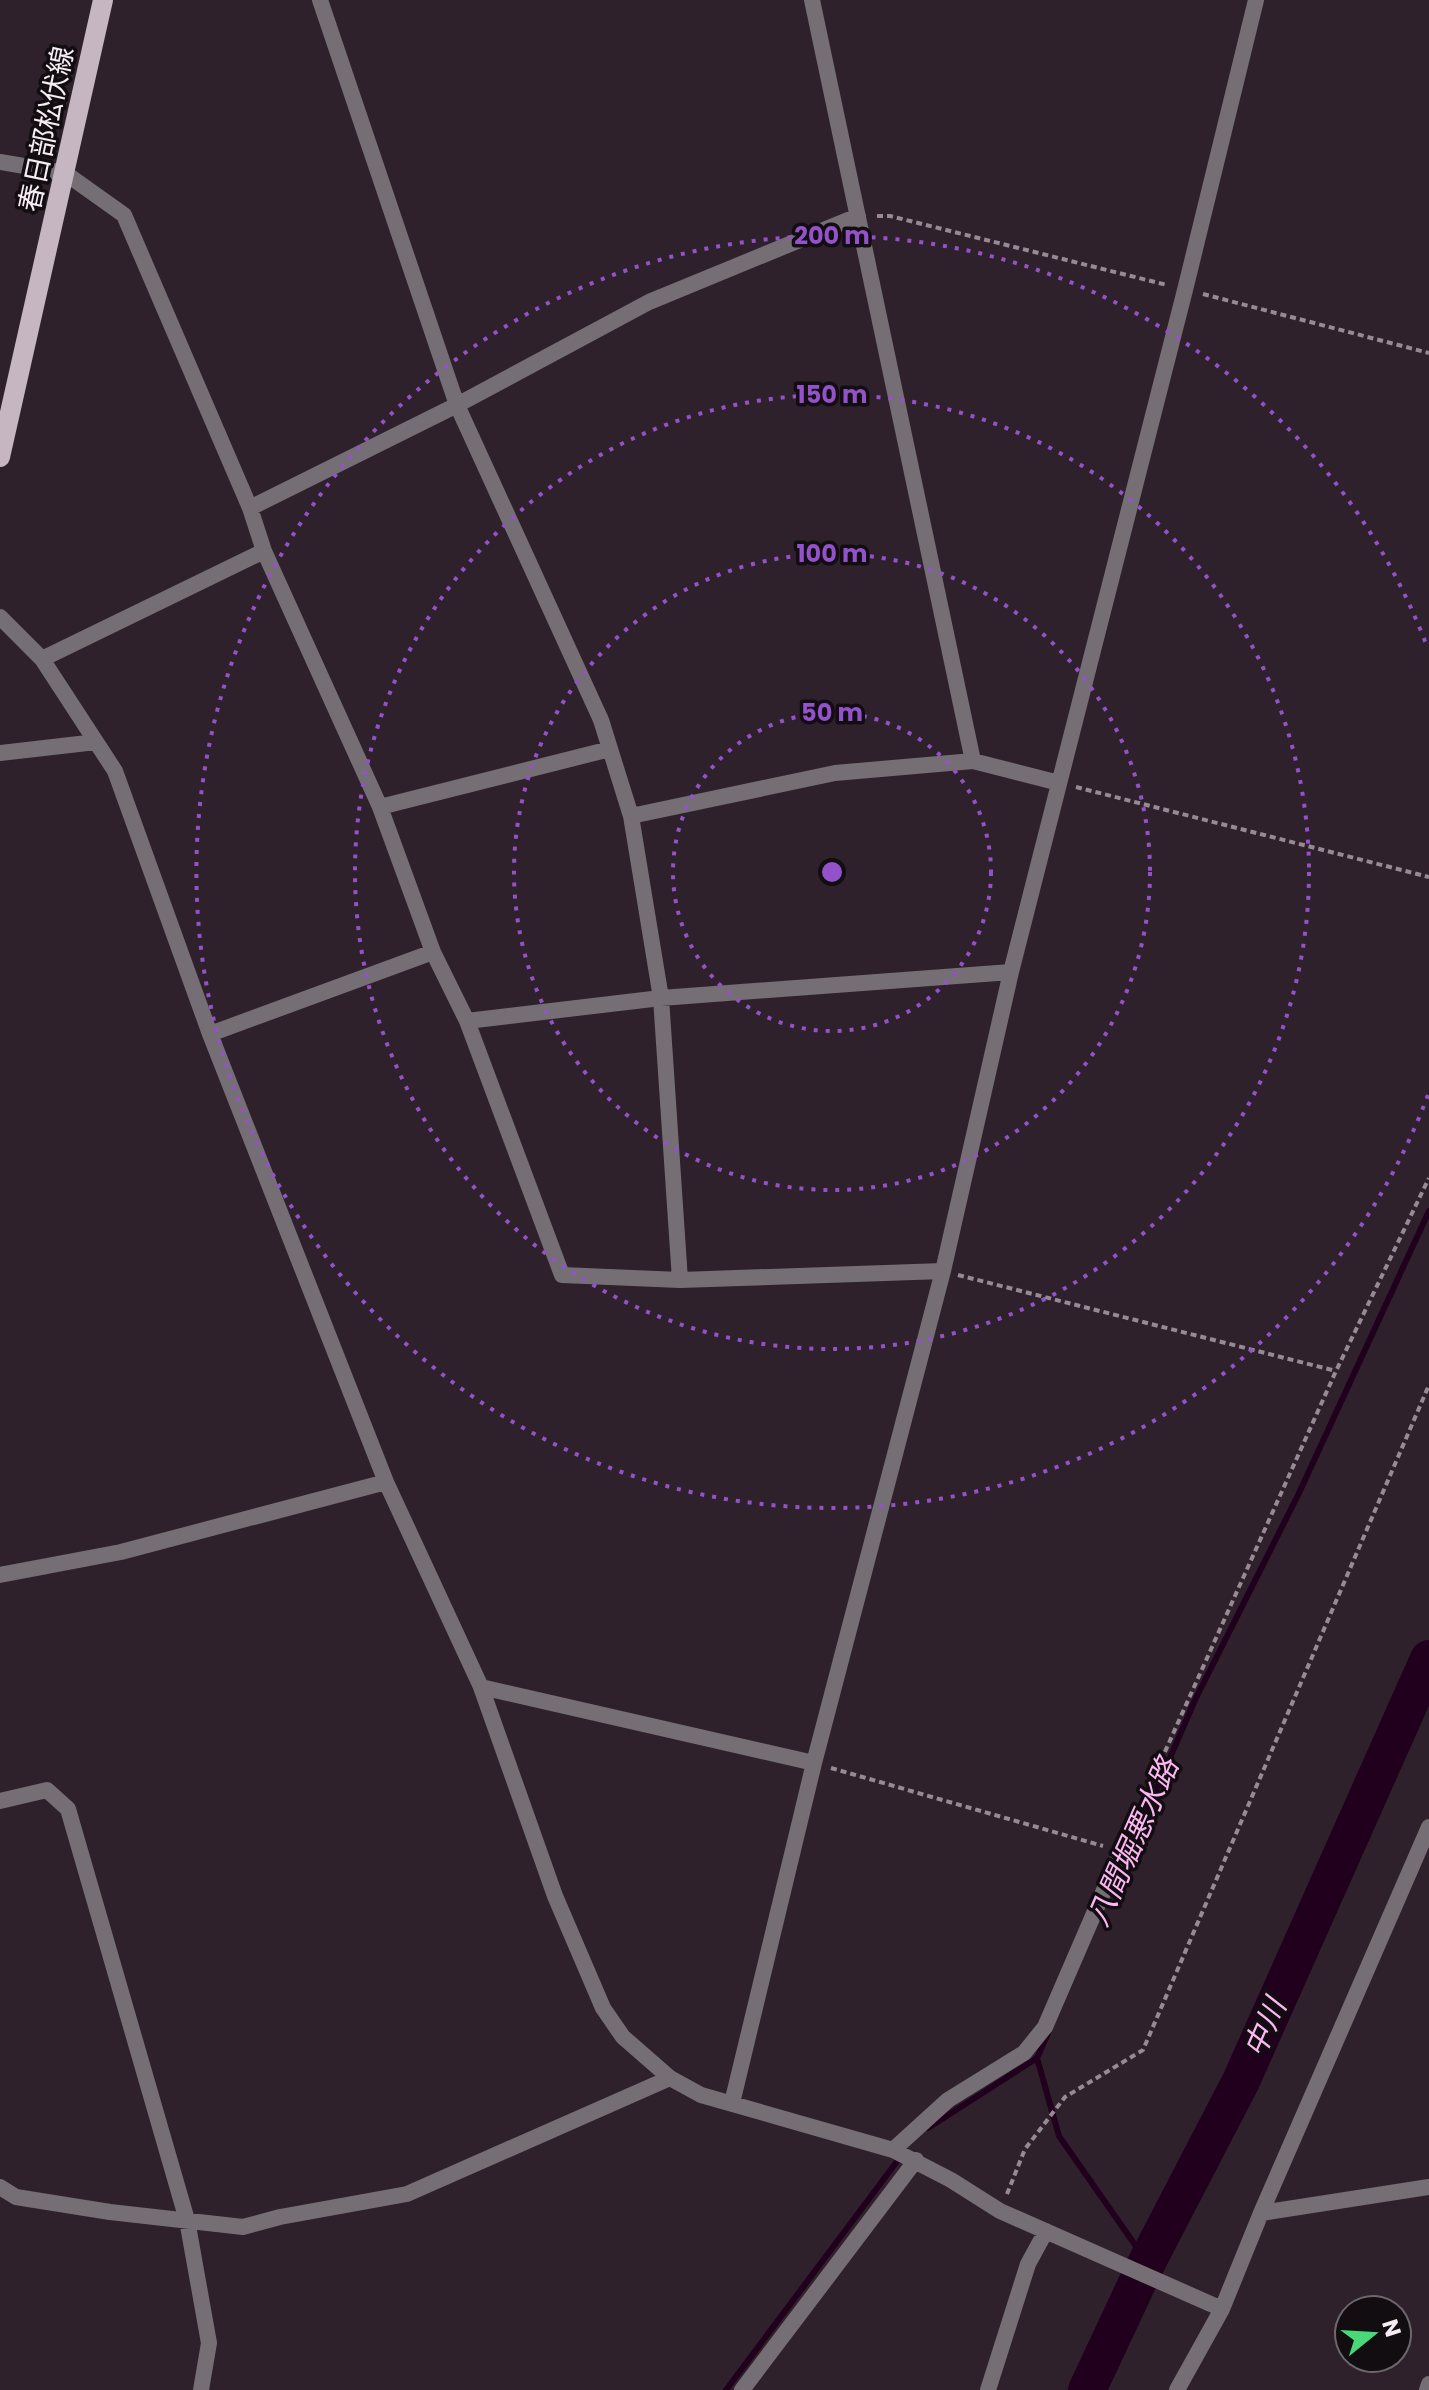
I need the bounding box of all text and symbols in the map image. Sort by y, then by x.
street label: 春日部松伏線 [10,43,83,215]
text: 200 m [794,219,870,252]
text: 150 m [797,378,867,411]
text: 100 m [797,537,867,570]
text: 50 m [801,696,863,729]
centre of rings [818,858,846,886]
water label: 八間堀悪水路 [1076,1748,1190,1933]
water label: 中川 [1233,1989,1298,2064]
north arrow [1333,2294,1413,2374]
text: N [1374,2315,1409,2341]

